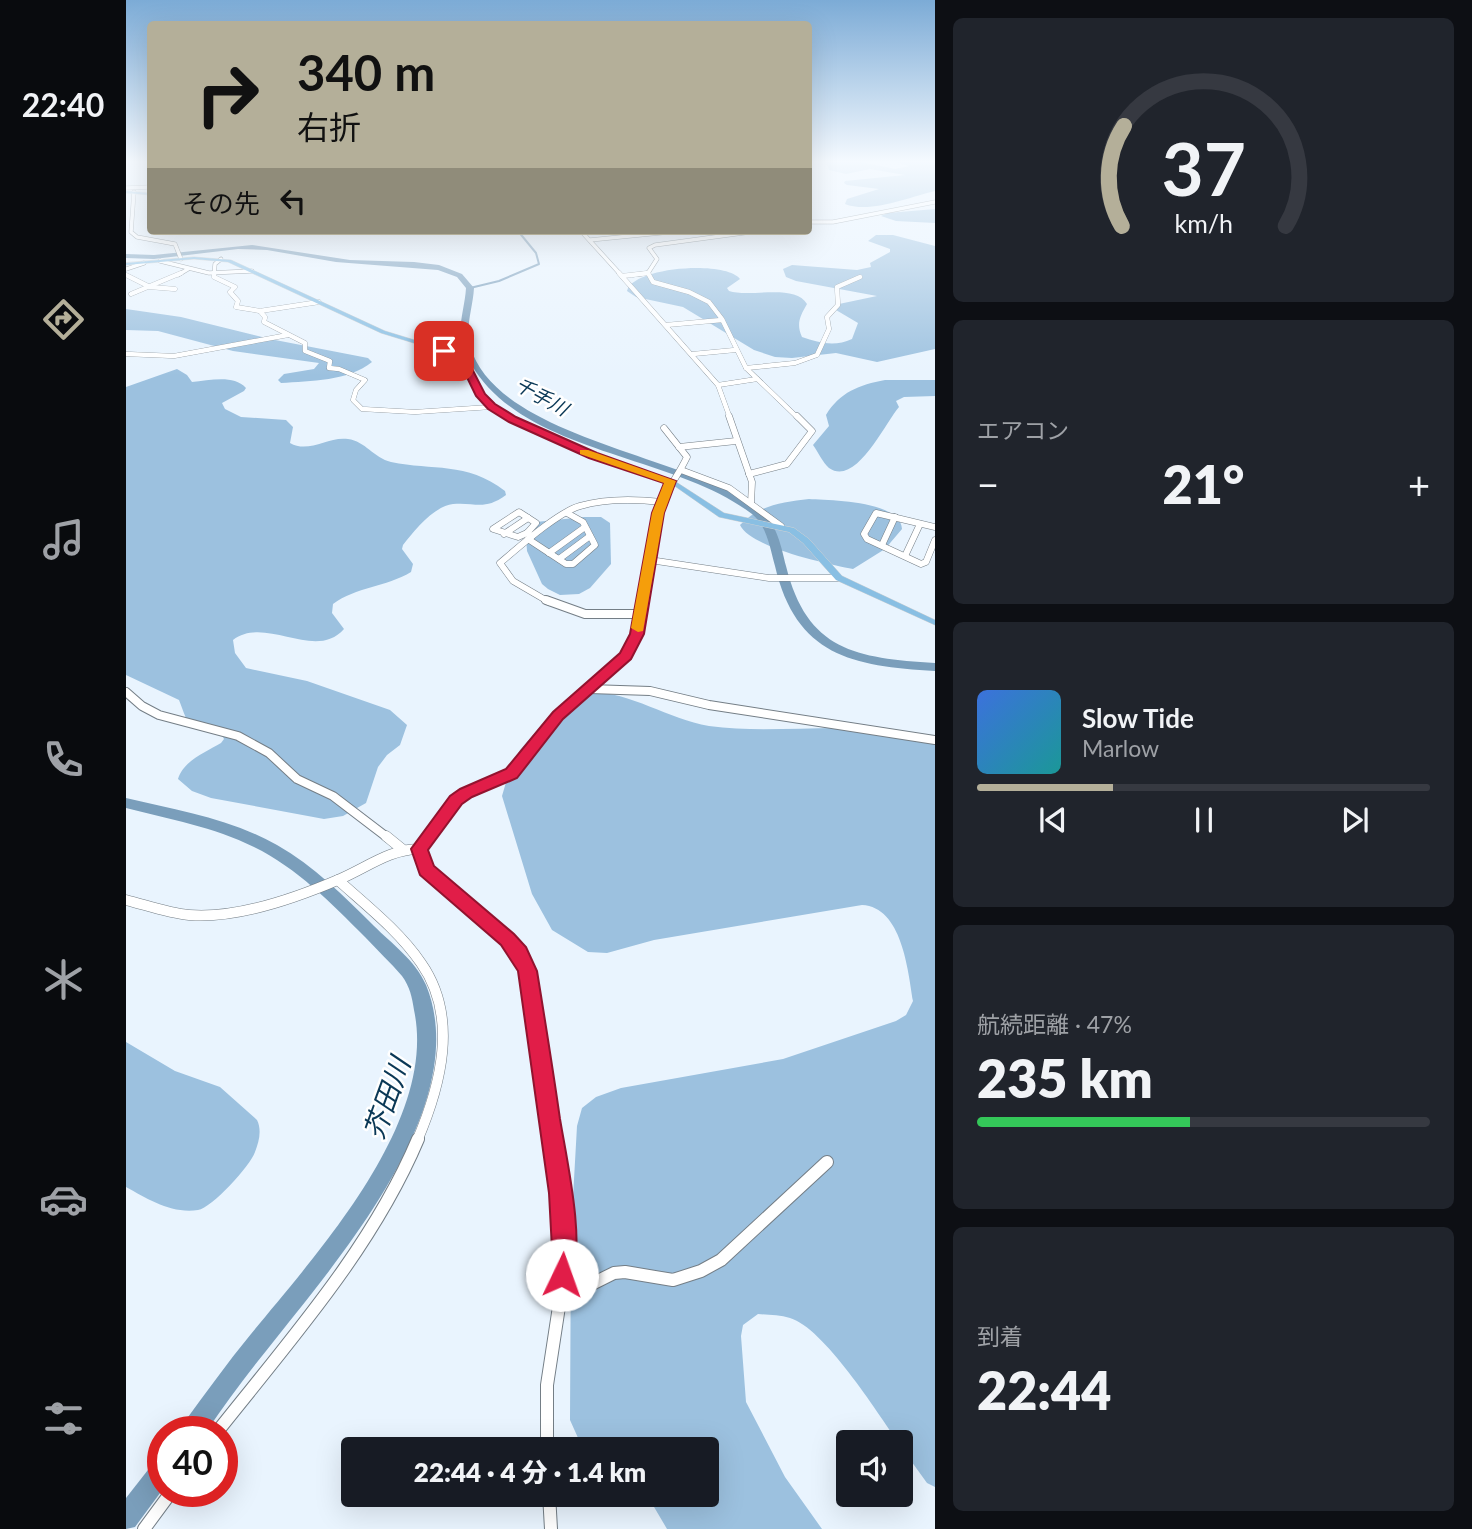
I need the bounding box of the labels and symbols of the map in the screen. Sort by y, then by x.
pin [414,321,474,381]
water label: 千手川 [511,372,574,421]
water label: 芥田川 [356,1050,417,1143]
position arrow [525,1238,599,1312]
speed limit sign: 40 [147,1416,238,1507]

